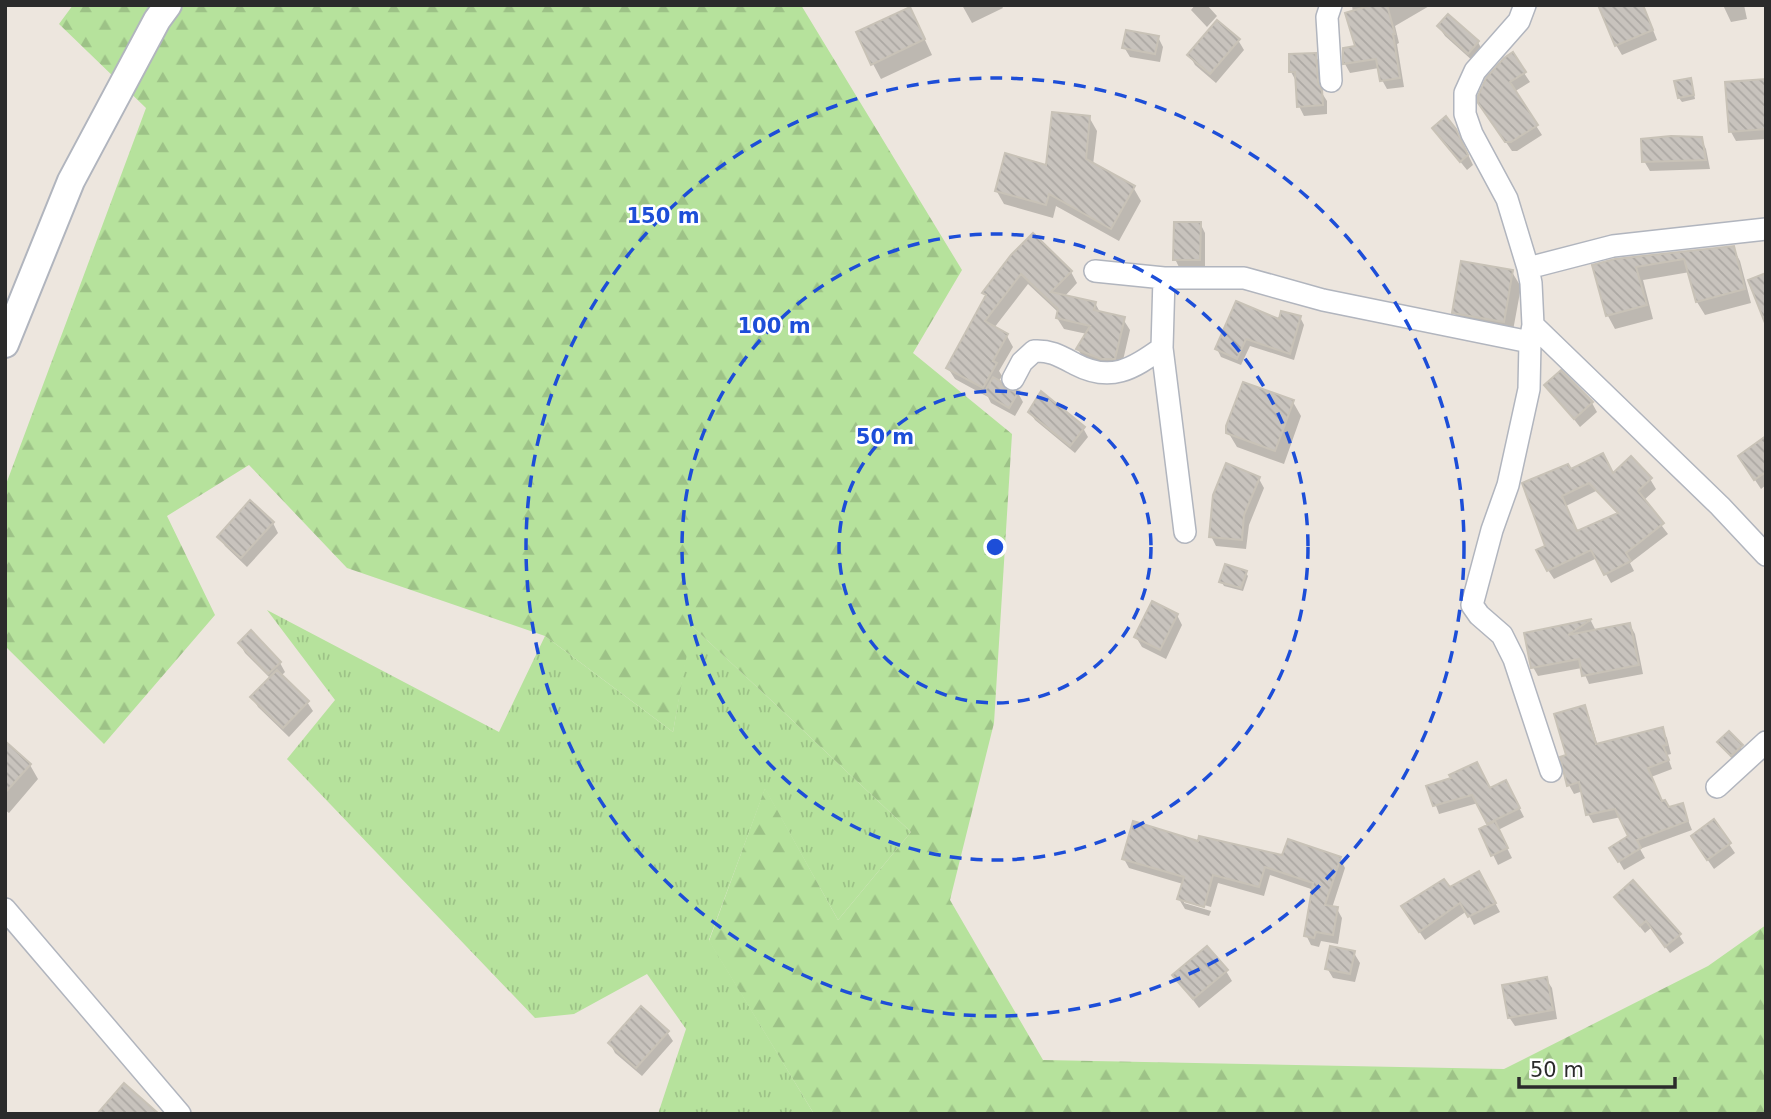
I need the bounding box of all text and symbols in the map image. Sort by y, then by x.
text: 150 m [626,204,700,228]
text: 100 m [737,314,811,338]
text: 50 m [856,425,914,449]
centre of rings [983,535,1007,559]
scale bar [1519,1046,1675,1090]
text: 50 m [1530,1058,1584,1082]

